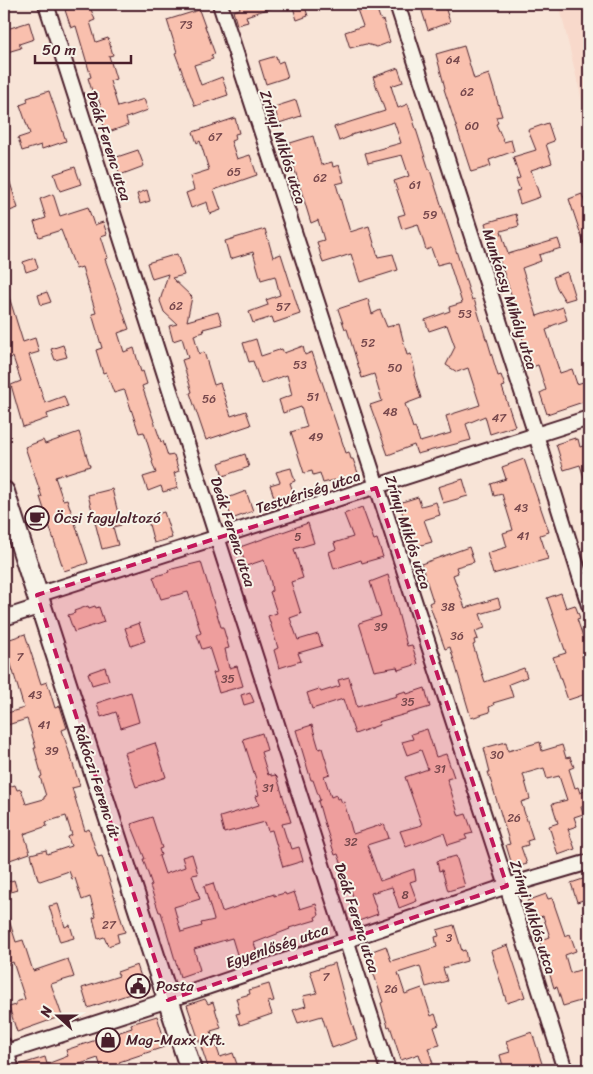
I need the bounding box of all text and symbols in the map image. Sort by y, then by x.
house number: 73 [179,14,193,36]
scale bar [35,32,131,64]
text: 50 m [42,37,77,63]
house number: 64 [446,49,461,71]
house number: 62 [460,81,474,103]
street label: Zrínyi Miklós utca [252,86,314,208]
street label: Deák Ferenc utca [79,88,139,205]
house number: 60 [465,115,480,137]
house number: 67 [208,126,223,148]
house number: 65 [227,161,241,183]
house number: 62 [313,167,327,189]
house number: 61 [409,174,421,196]
house number: 59 [423,204,437,226]
street label: Munkácsy Mihály utca [475,225,545,373]
house number: 62 [169,295,183,317]
house number: 57 [276,296,291,318]
house number: 53 [458,303,472,325]
house number: 52 [361,332,375,354]
house number: 53 [293,354,307,376]
house number: 50 [388,357,403,379]
house number: 51 [307,386,319,408]
house number: 56 [202,388,216,410]
house number: 48 [383,401,397,423]
house number: 47 [492,407,507,429]
house number: 49 [309,426,323,448]
street label: Testvériség utca [252,463,364,521]
street label: Zrínyi Miklós utca [377,471,439,593]
street label: Deák Ferenc utca [203,474,263,591]
house number: 43 [514,497,528,519]
cafe icon: Öcsi fagylaltozó [24,505,50,531]
place label: Öcsi fagylaltozó [54,505,161,531]
house number: 41 [517,525,529,547]
house number: 5 [294,526,302,548]
house number: 38 [441,596,455,618]
house number: 39 [374,616,388,638]
house number: 36 [450,625,464,647]
house number: 7 [17,646,25,668]
house number: 35 [221,668,235,690]
house number: 43 [28,684,42,706]
house number: 35 [401,691,415,713]
house number: 41 [38,714,50,736]
street label: Rákóczi Ferenc út [66,721,128,842]
house number: 39 [45,740,59,762]
house number: 30 [490,744,504,766]
house number: 31 [434,758,446,780]
house number: 31 [262,777,274,799]
house number: 26 [507,807,521,829]
house number: 32 [344,831,358,853]
street label: Zrínyi Miklós utca [502,856,564,978]
street label: Deák Ferenc utca [327,860,387,977]
house number: 8 [401,884,409,906]
house number: 27 [102,914,117,936]
street label: Egyenlőség utca [222,916,332,976]
house number: 3 [446,927,453,949]
house number: 7 [323,966,331,988]
public building icon: Posta [125,973,151,999]
place label: Posta [156,973,194,999]
house number: 26 [384,978,398,1000]
north arrow [32,992,82,1042]
text: N [33,1002,60,1021]
shop icon: Mag-Maxx Kft. [95,1027,121,1053]
place label: Mag-Maxx Kft. [126,1027,226,1053]

